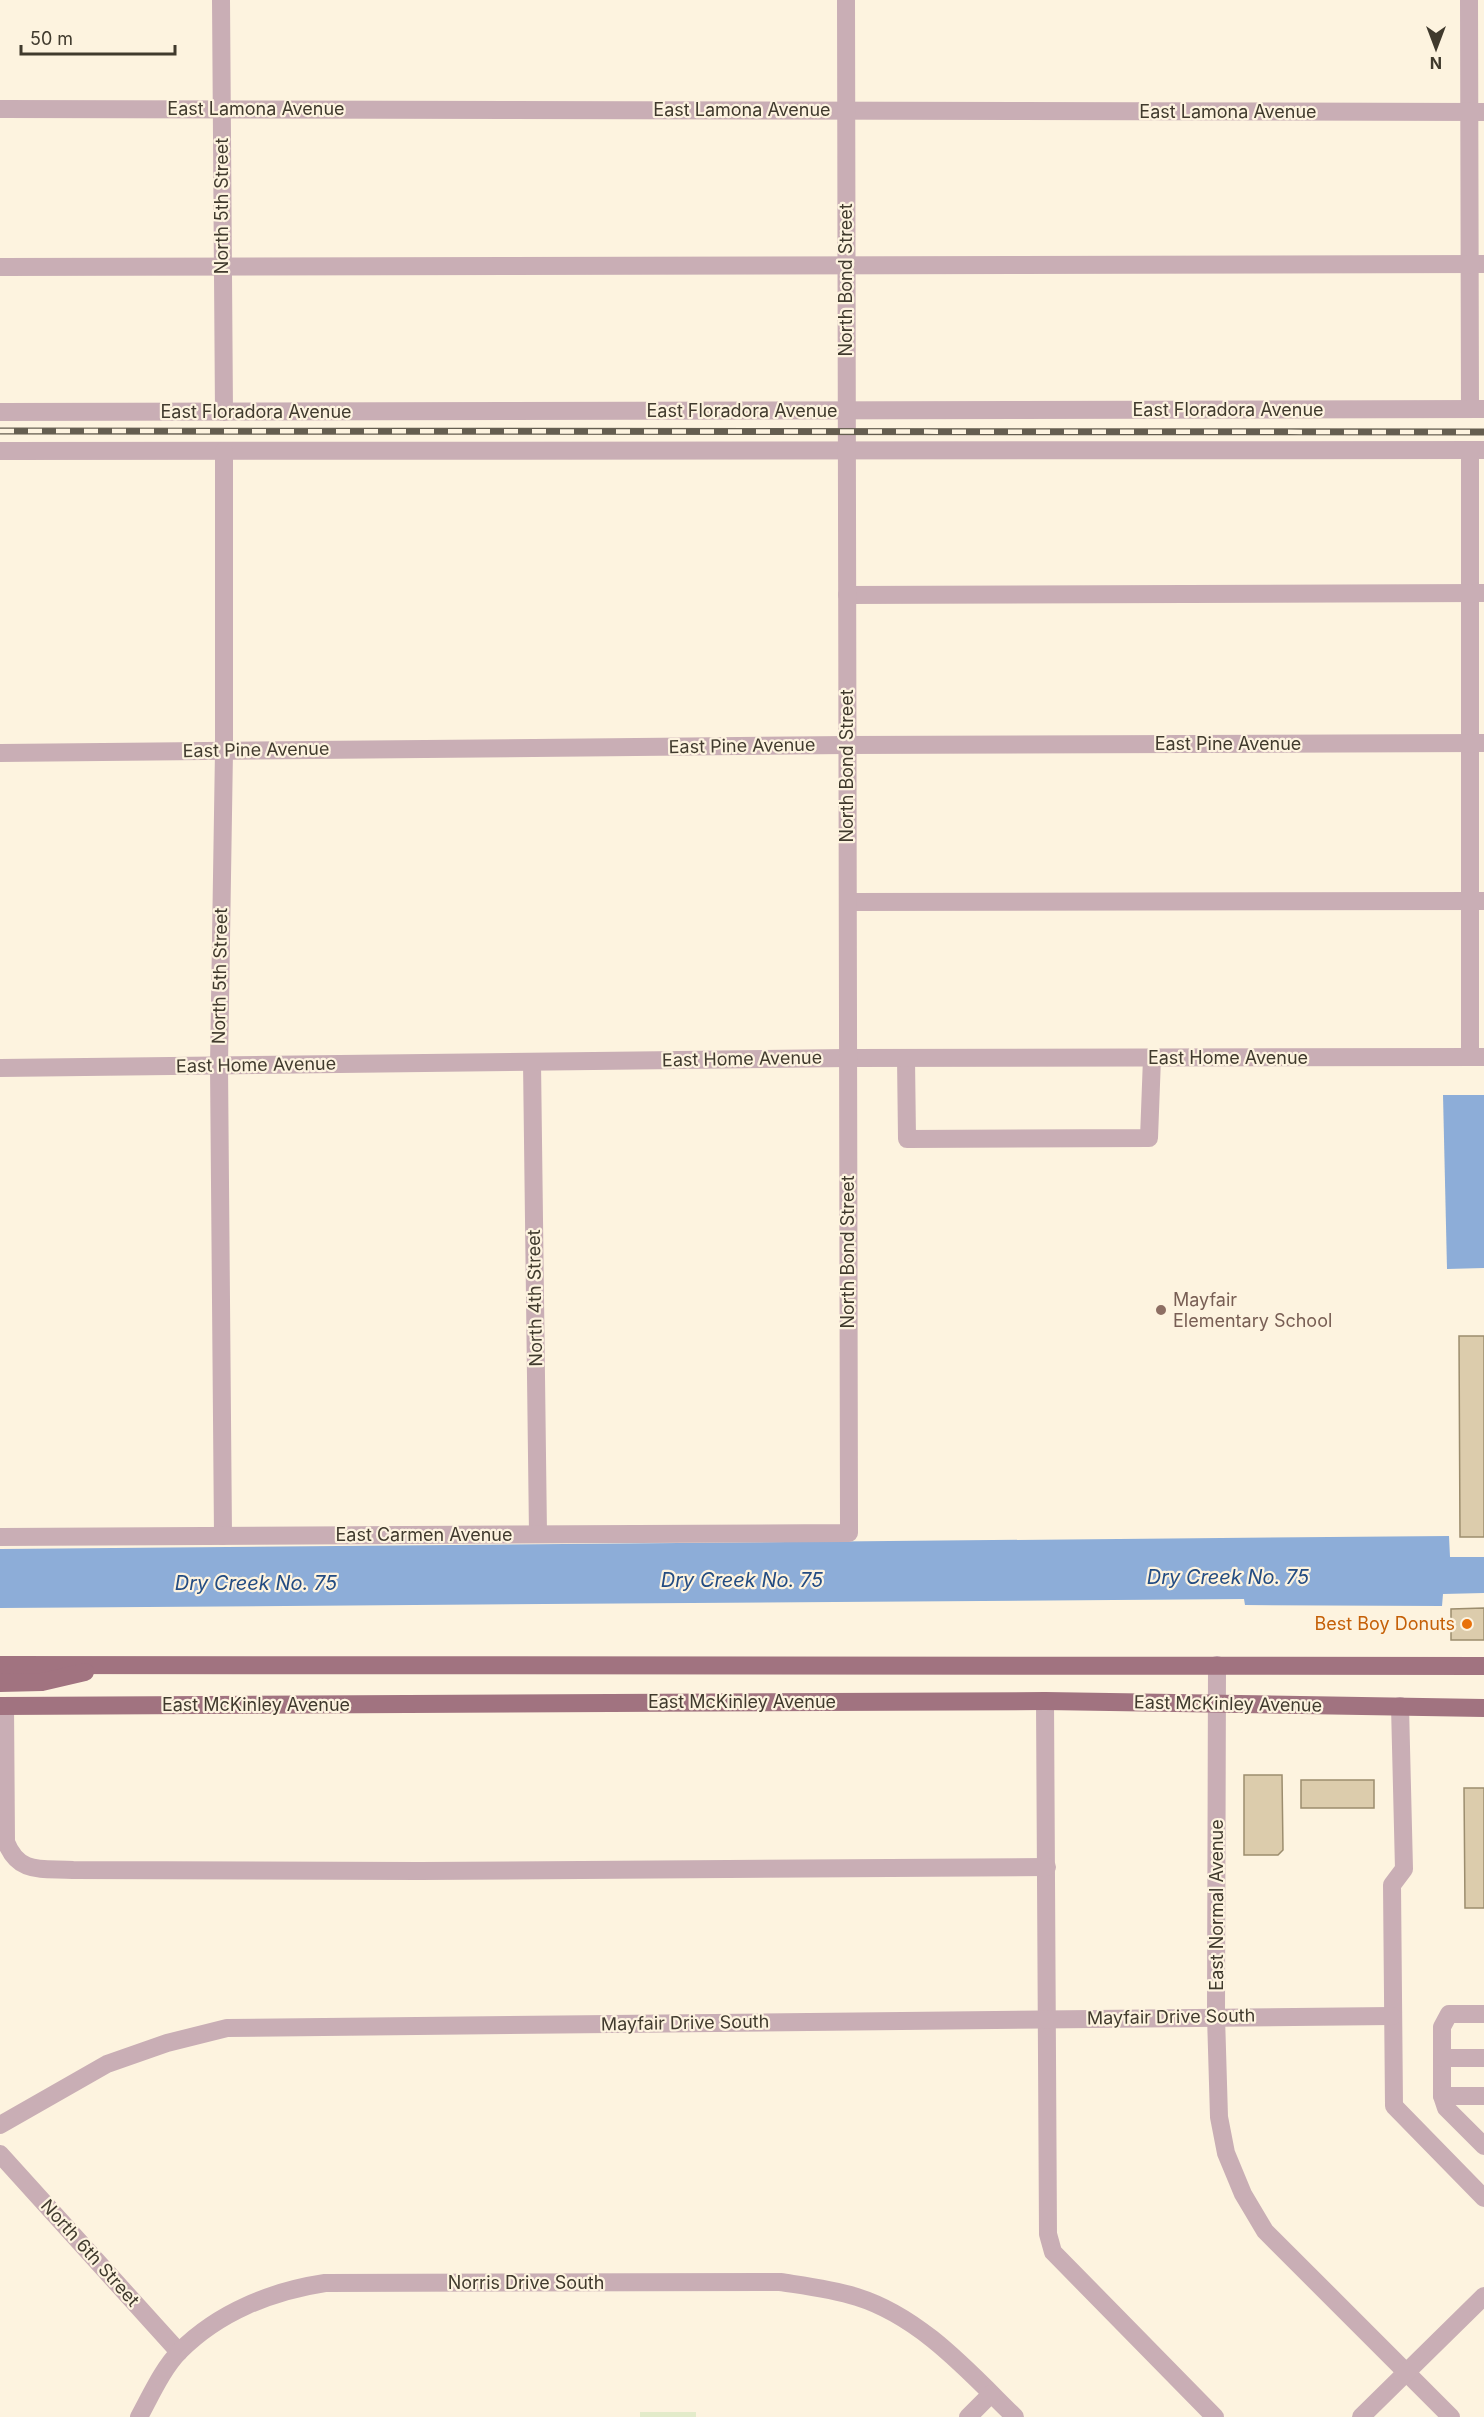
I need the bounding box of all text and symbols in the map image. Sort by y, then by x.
scale bar [21,18,176,56]
north arrow [1406,18,1466,78]
text: 50 m [30,28,73,49]
text: N [1430,53,1442,73]
street label: East Lamona Avenue [167,98,345,119]
street label: East Lamona Avenue [653,99,831,120]
street label: East Lamona Avenue [1139,101,1317,122]
street label: North 5th Street [211,138,232,274]
street label: North Bond Street [835,203,856,357]
street label: East Floradora Avenue [1132,399,1324,420]
street label: East Floradora Avenue [646,400,838,421]
street label: East Floradora Avenue [160,401,352,422]
street label: North Bond Street [836,689,857,843]
street label: East Pine Avenue [1155,733,1301,754]
street label: East Pine Avenue [668,734,815,757]
street label: East Pine Avenue [182,738,329,761]
street label: North 5th Street [208,908,231,1044]
street label: East Home Avenue [662,1047,822,1070]
street label: East Home Avenue [1148,1047,1308,1068]
street label: East Home Avenue [176,1053,336,1076]
street label: North Bond Street [837,1175,858,1329]
street label: North 4th Street [523,1229,546,1367]
place label: Mayfair Elementary School [1173,1289,1332,1331]
marker: Mayfair Elementary School [1154,1303,1168,1317]
street label: East Carmen Avenue [336,1524,512,1545]
water label: Dry Creek No. 75 [1147,1565,1309,1589]
water label: Dry Creek No. 75 [661,1568,823,1592]
water label: Dry Creek No. 75 [175,1571,337,1595]
place label: Best Boy Donuts [1315,1613,1455,1634]
marker: Best Boy Donuts [1460,1617,1474,1631]
street label: East McKinley Avenue [648,1691,836,1712]
street label: East McKinley Avenue [1134,1691,1322,1716]
street label: East McKinley Avenue [162,1694,350,1715]
street label: East Normal Avenue [1206,1819,1227,1991]
street label: Mayfair Drive South [1087,2005,1255,2028]
street label: Mayfair Drive South [601,2011,769,2034]
street label: North 6th Street [37,2195,144,2311]
street label: Norris Drive South [448,2272,604,2293]

